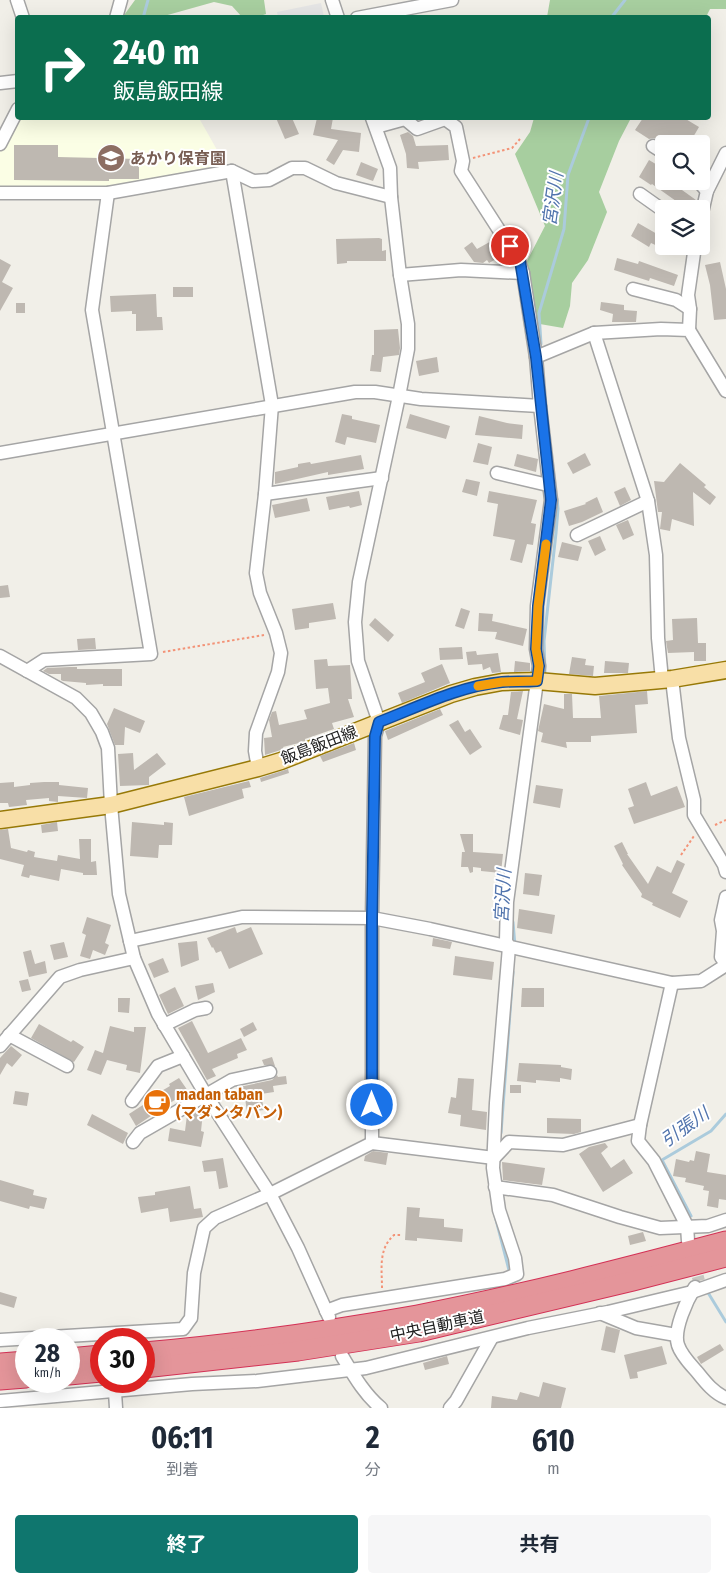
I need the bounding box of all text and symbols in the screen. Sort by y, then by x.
text: 240 m [113,31,200,73]
icon: right [30,35,95,100]
text: 飯島飯田線 [113,78,223,105]
map controls [655,135,710,255]
button: search [655,135,710,190]
school or university icon: あかり保育園 [96,143,126,173]
place label: あかり保育園 [130,149,226,168]
water label: 宮沢川 [538,169,568,227]
button: layers [655,200,710,255]
pin [489,225,531,267]
icon: arrive [496,232,524,260]
street label: 飯島飯田線 [278,722,360,768]
water label: 宮沢川 [491,866,516,924]
position arrow [345,1078,397,1130]
place label: madan taban (マダンタバン) [176,1085,283,1122]
cafe icon: madan taban (マダンタバン) [142,1088,172,1118]
water label: 引張川 [657,1101,715,1151]
street label: 中央自動車道 [388,1307,486,1345]
speed limit sign: 30 [90,1328,155,1393]
text: 28 [35,1339,60,1369]
text: km/h [34,1366,61,1380]
text: 06:11 [151,1420,214,1456]
text: 2 [366,1420,380,1456]
text: 610 [532,1423,575,1459]
text: m [547,1459,560,1478]
text: 到着 [166,1460,198,1479]
text: 分 [365,1460,381,1479]
button: 終了 [15,1515,358,1573]
button: 共有 [368,1515,711,1573]

